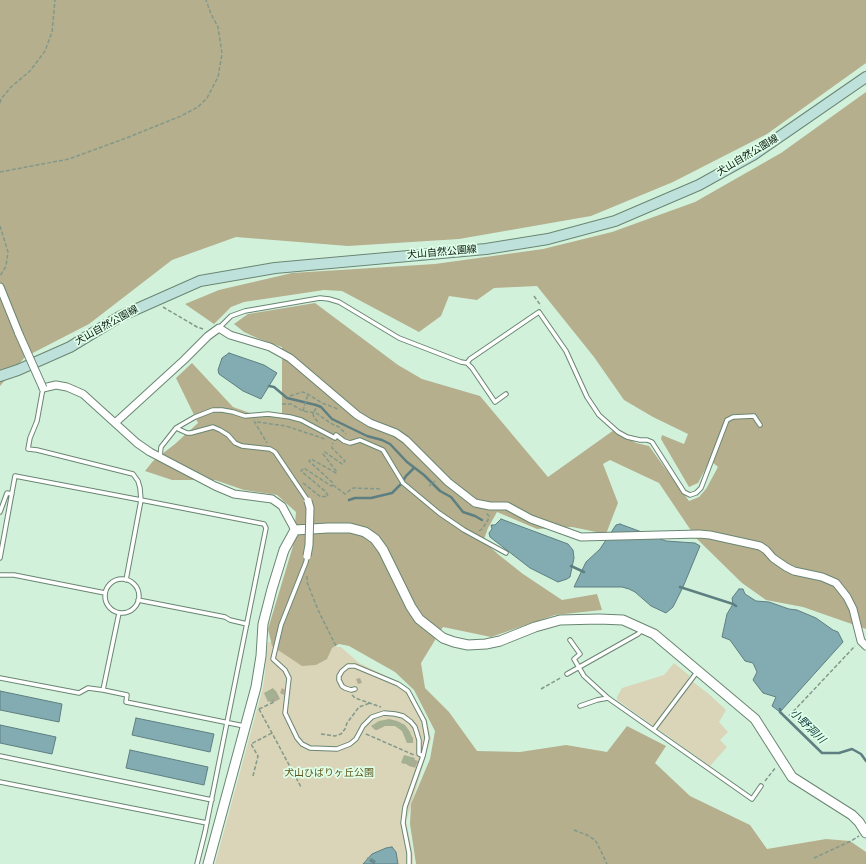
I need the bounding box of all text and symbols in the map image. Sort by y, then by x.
street label: 犬山自然公園線 [715,133,781,179]
street label: 犬山自然公園線 [407,244,477,262]
street label: 犬山自然公園線 [73,304,141,348]
water label: 小野洞川 [787,707,827,747]
park label: 犬山ひばりヶ丘公園 [284,768,374,780]

